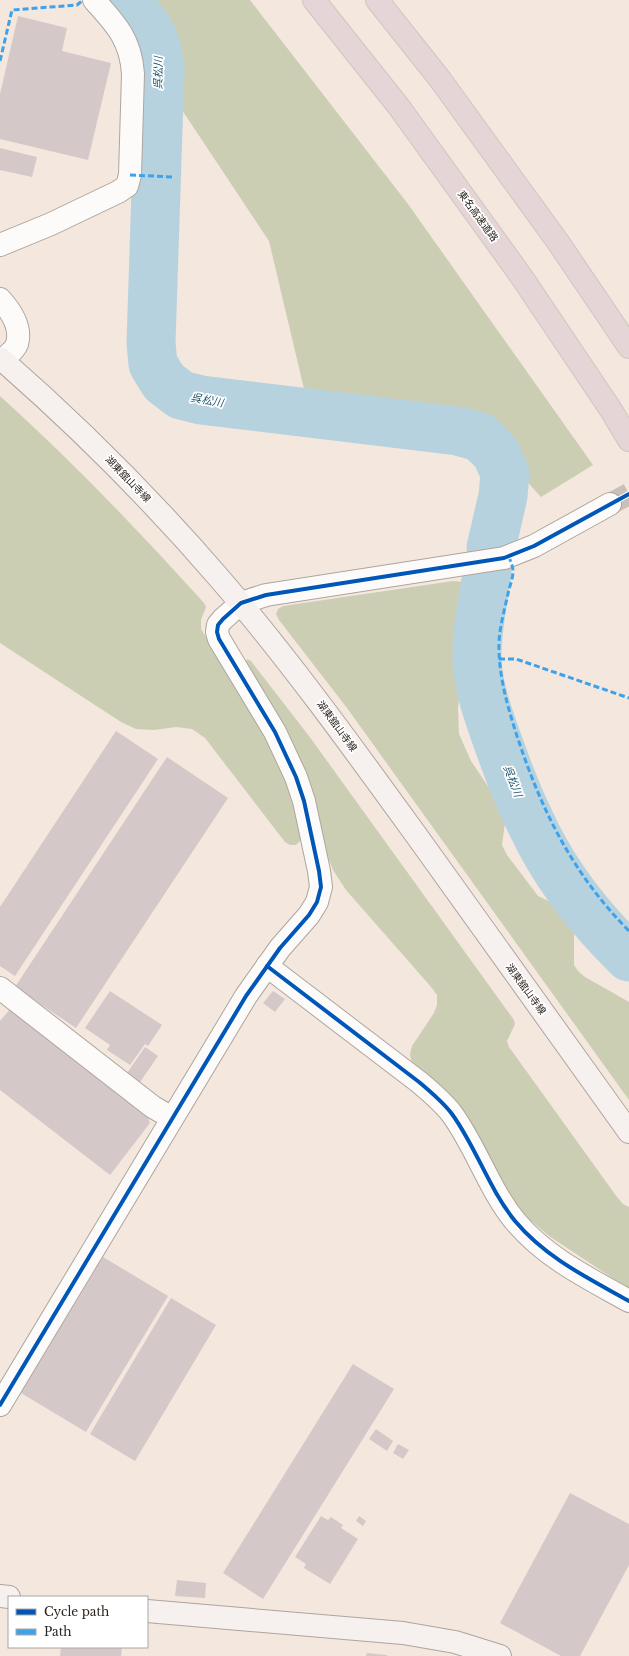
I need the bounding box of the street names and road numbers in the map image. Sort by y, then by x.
street label: 東名高速道路 [455,188,501,244]
street label: 湖東舘山寺線 [102,453,154,505]
street label: 湖東舘山寺線 [314,698,360,754]
street label: 湖東舘山寺線 [503,961,549,1017]

